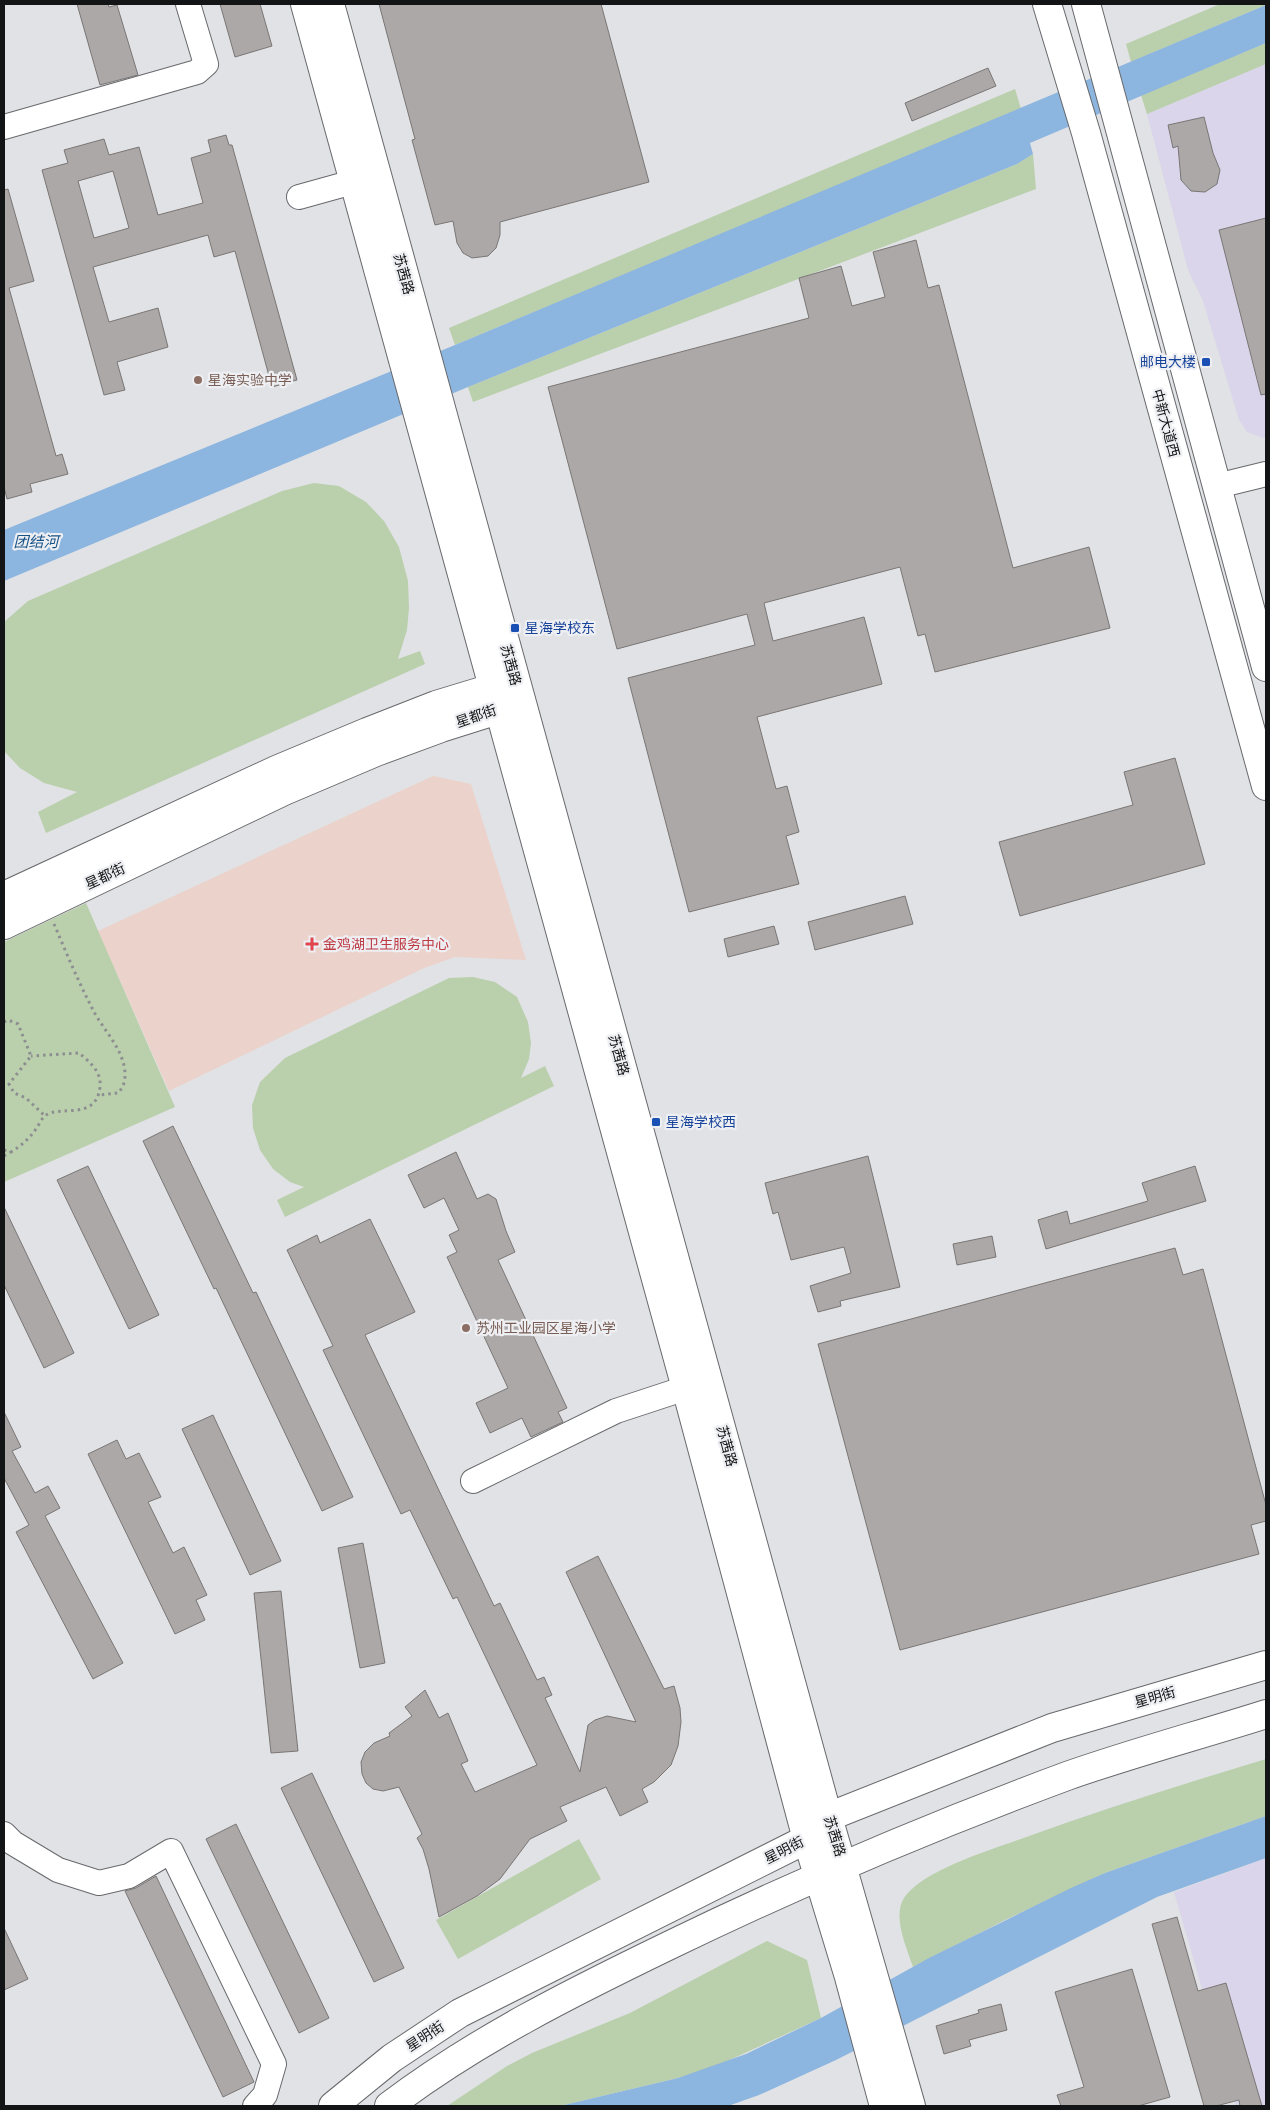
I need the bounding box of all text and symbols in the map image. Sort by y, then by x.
street label: 苏茜路 [390,251,418,297]
place label: 邮电大楼 [1140,353,1196,371]
marker: 邮电大楼 [1200,356,1212,368]
place label: 星海实验中学 [208,371,292,389]
marker: 星海实验中学 [192,374,204,386]
street label: 中新大道西 [1148,387,1184,459]
water label: 团结河 [13,532,61,552]
place label: 星海学校东 [525,619,595,637]
marker: 星海学校东 [509,622,521,634]
street label: 苏茜路 [497,642,525,688]
street label: 星都街 [453,701,499,731]
street label: 星都街 [82,859,128,893]
place label: 金鸡湖卫生服务中心 [323,935,449,953]
marker: 金鸡湖卫生服务中心 [305,937,319,951]
street label: 苏茜路 [605,1032,633,1078]
place label: 星海学校西 [666,1113,736,1131]
marker: 星海学校西 [650,1116,662,1128]
place label: 苏州工业园区星海小学 [476,1319,616,1337]
marker: 苏州工业园区星海小学 [460,1322,472,1334]
street label: 苏茜路 [713,1423,741,1469]
street label: 星明街 [1132,1683,1178,1711]
street label: 苏茜路 [820,1813,850,1859]
street label: 星明街 [761,1832,807,1868]
street label: 星明街 [402,2017,448,2055]

